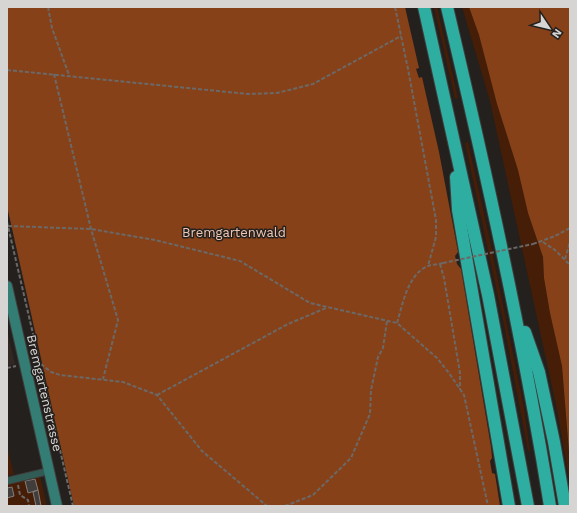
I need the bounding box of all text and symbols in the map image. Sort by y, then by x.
north arrow [529,8,569,48]
text: N [549,26,564,41]
park label: Bremgartenwald [182,225,286,240]
street label: Bremgartenstrasse [24,333,65,453]

